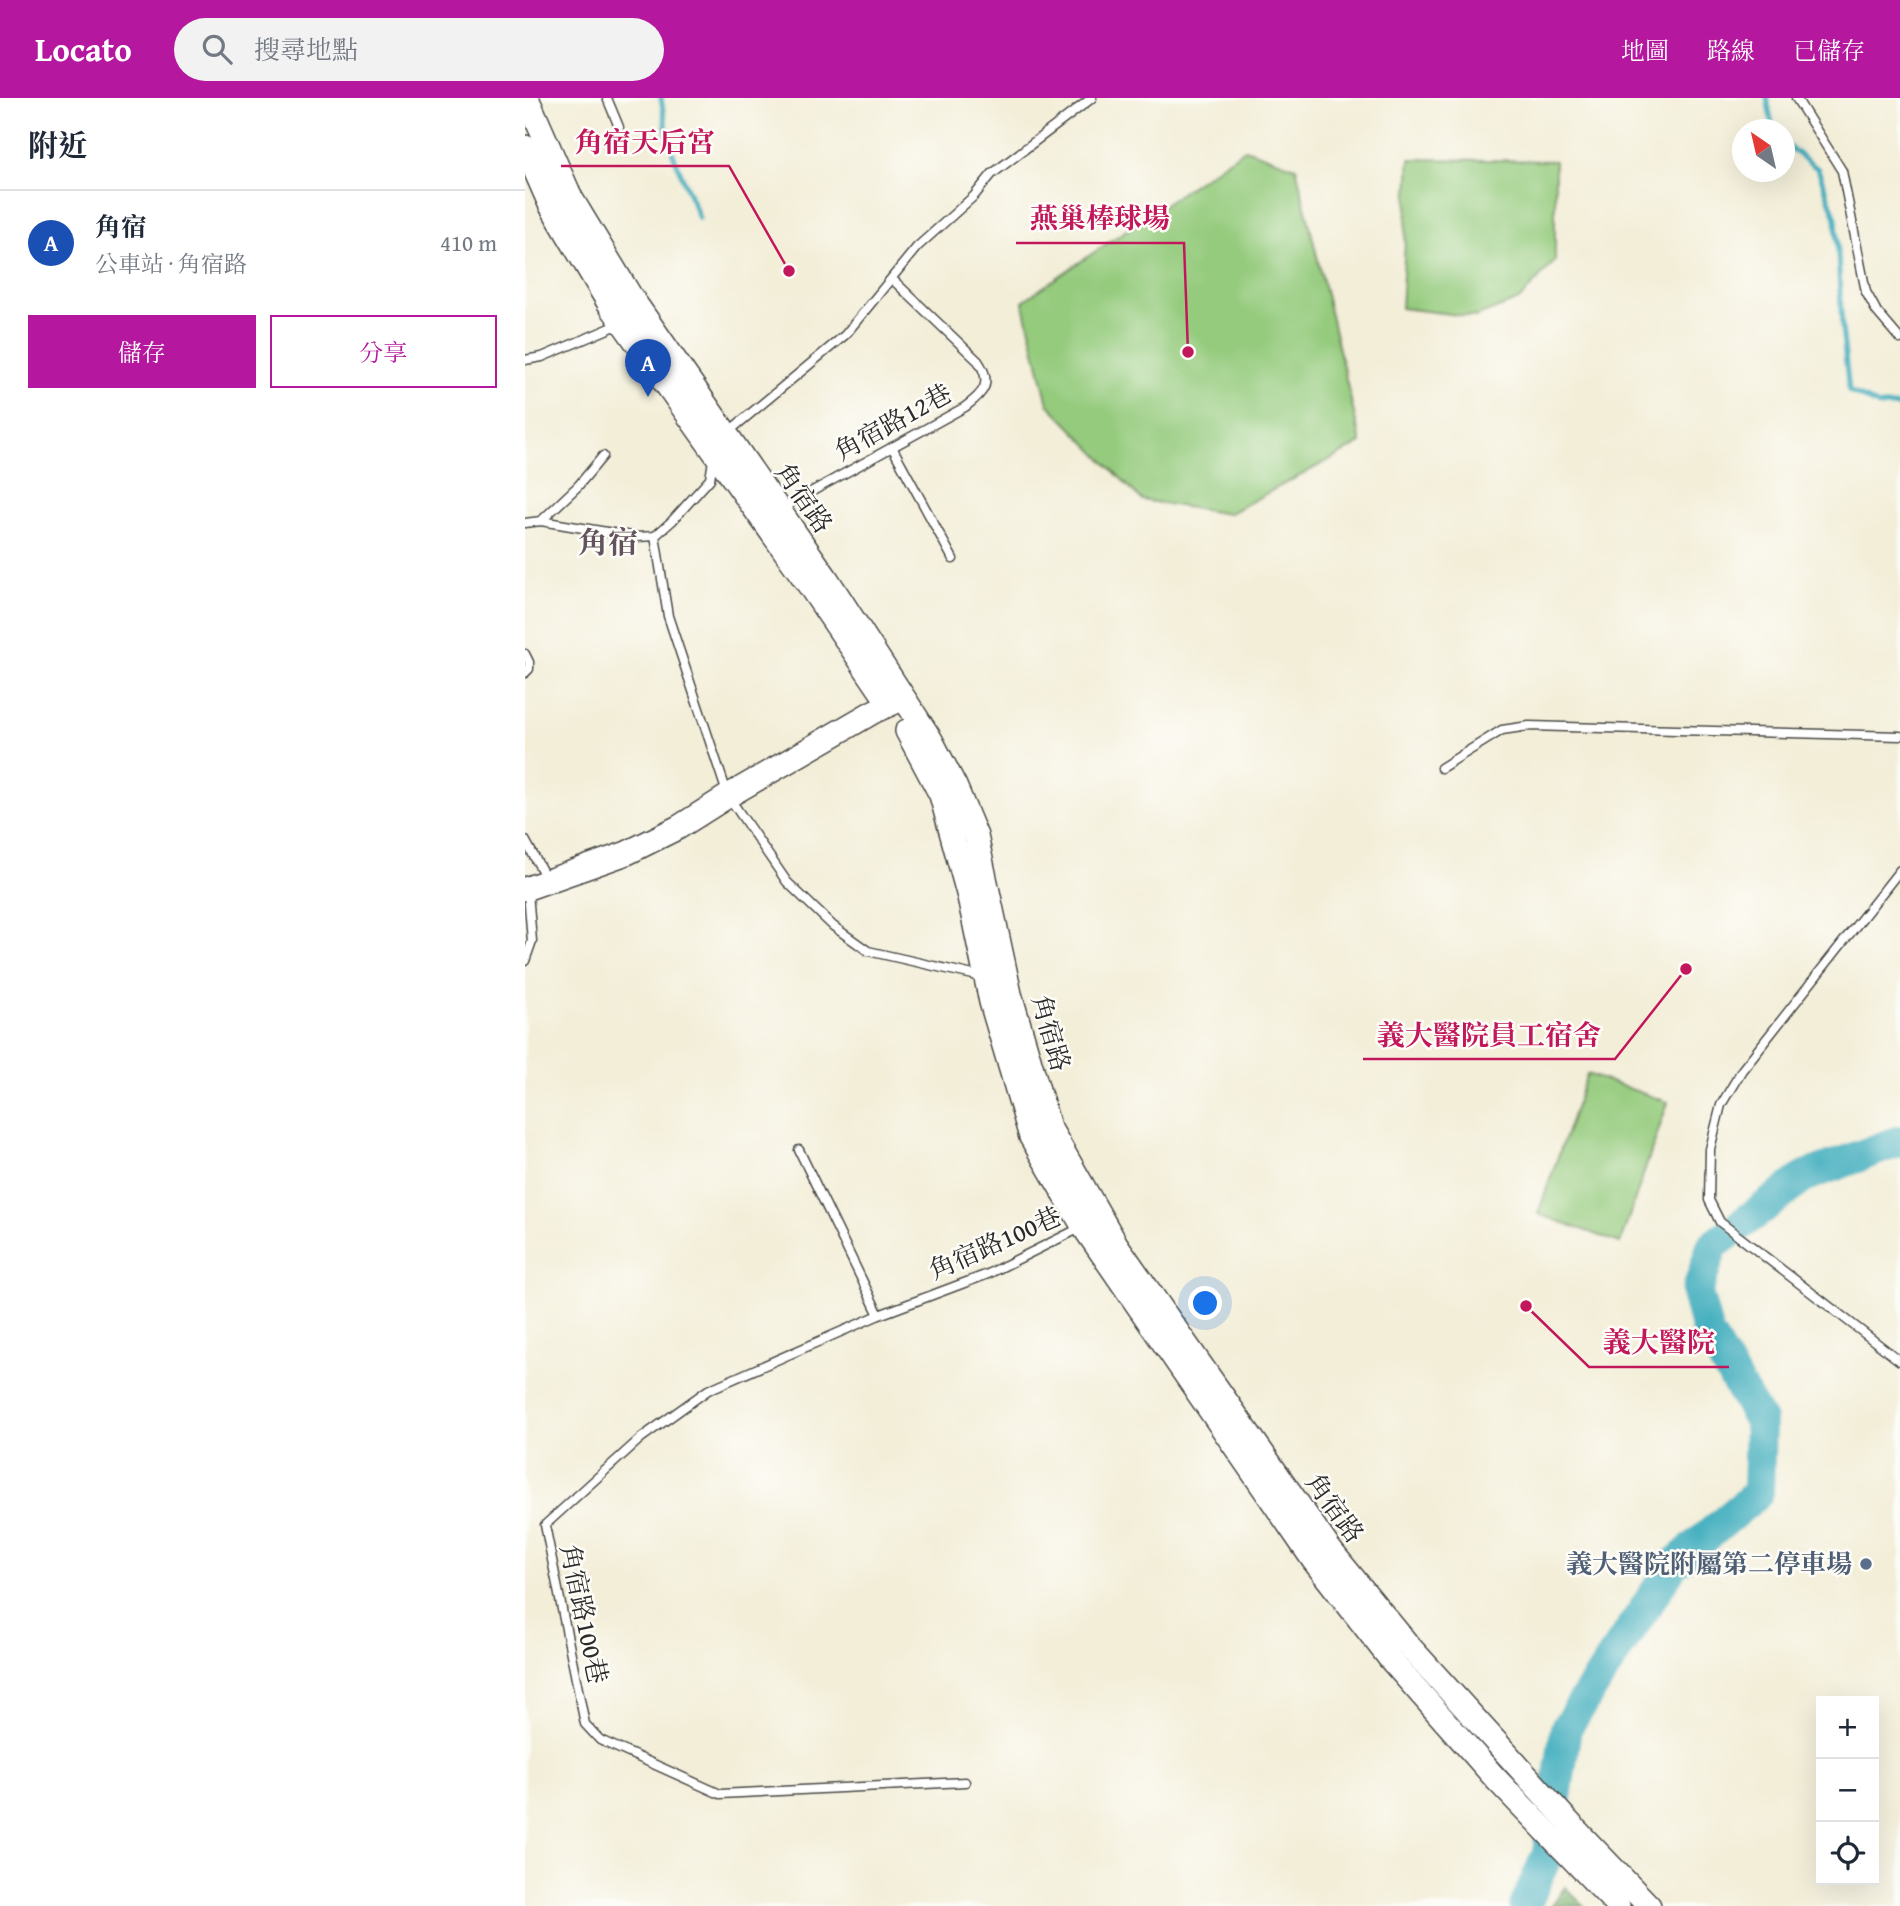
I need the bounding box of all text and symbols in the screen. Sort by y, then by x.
search box [174,18,664,81]
text: Locato [35,25,132,73]
icon: search [198,30,236,68]
text: 搜尋地點 [254,30,358,69]
text: 地圖 [1621,33,1669,68]
text: 路線 [1707,33,1755,68]
text: 已儲存 [1793,33,1865,68]
callout: 角宿天后宮 [561,117,729,166]
north arrow [1732,119,1795,182]
text: 角宿天后宮 [575,121,715,162]
text: 附近 [28,123,88,167]
callout: 燕巢棒球場 [1016,194,1184,243]
text: 燕巢棒球場 [1030,197,1170,238]
text: 角宿 [95,207,147,246]
text: A [44,226,58,259]
text: 410 m [440,226,497,259]
text: 公車站 · 角宿路 [95,247,247,280]
button: 儲存 [28,315,256,388]
button: 分享 [270,315,497,388]
pin: A [625,339,671,397]
street label: 角宿路12巷 [827,373,959,470]
street label: 角宿路 [766,455,843,541]
district label: 角宿 [578,520,638,564]
street label: 角宿路 [1022,990,1081,1076]
callout: 義大醫院員工宿舍 [1363,1010,1615,1059]
text: 義大醫院員工宿舍 [1377,1014,1601,1055]
street label: 角宿路100巷 [922,1196,1067,1289]
your location [1188,1286,1222,1320]
callout: 義大醫院 [1589,1318,1729,1367]
text: 義大醫院 [1603,1321,1715,1362]
street label: 角宿路 [1297,1465,1374,1551]
street label: 角宿路100巷 [551,1541,618,1687]
place label: 義大醫院附屬第二停車場 [1566,1544,1852,1583]
marker: 義大醫院附屬第二停車場 [1858,1556,1874,1572]
map controls [1816,1696,1879,1885]
button: + [1816,1696,1879,1759]
button: − [1816,1759,1879,1822]
button: locate [1816,1822,1879,1885]

